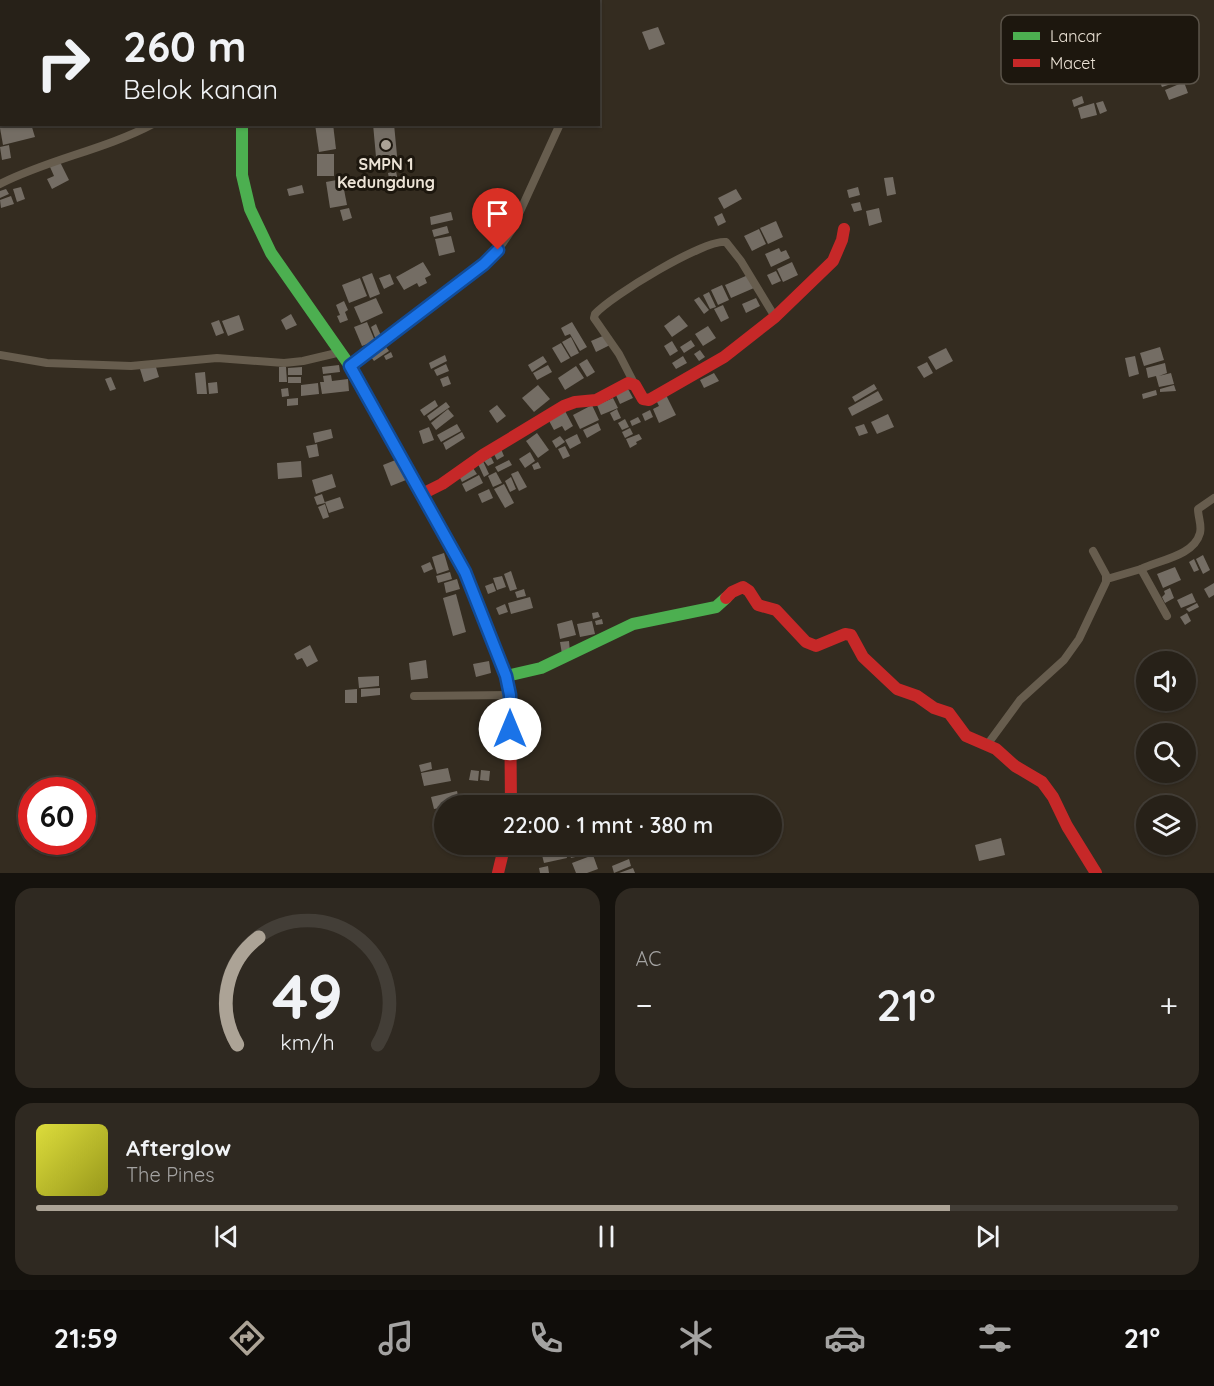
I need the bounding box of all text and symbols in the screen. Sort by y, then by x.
legend [1001,15,1199,84]
text: 260 m [123,20,246,73]
icon: right [24,24,102,102]
text: Lancar [1050,26,1102,46]
text: Macet [1050,53,1096,73]
text: Belok kanan [123,72,278,106]
marker: SMPN 1 Kedungdung [379,138,393,152]
place label: SMPN 1 Kedungdung [337,154,435,192]
pin [472,188,523,250]
icon: arrive [481,197,514,230]
map controls [1136,651,1196,855]
button: sound [1136,651,1196,711]
position arrow [478,697,542,761]
button: search [1136,723,1196,783]
speed limit sign: 60 [18,777,96,855]
button: layers [1136,795,1196,855]
text: 22:00 · 1 mnt · 380 m [503,811,713,839]
text: AC [636,946,661,971]
text: 49 [272,957,343,1035]
text: 21° [876,976,936,1032]
text: − [636,984,653,1025]
text: + [1159,984,1178,1025]
text: km/h [280,1029,334,1055]
text: Afterglow [126,1134,231,1162]
text: The Pines [126,1162,215,1187]
icon: previous [210,1220,243,1253]
icon: pause [590,1220,623,1253]
icon: next [971,1220,1004,1253]
icon: directions [226,1317,268,1359]
icon: music [375,1317,417,1359]
icon: phone [525,1317,567,1359]
icon: climate [675,1317,717,1359]
icon: car [824,1317,866,1359]
icon: filters [974,1317,1016,1359]
text: 21:59 [54,1321,118,1355]
text: 21° [1124,1321,1160,1355]

